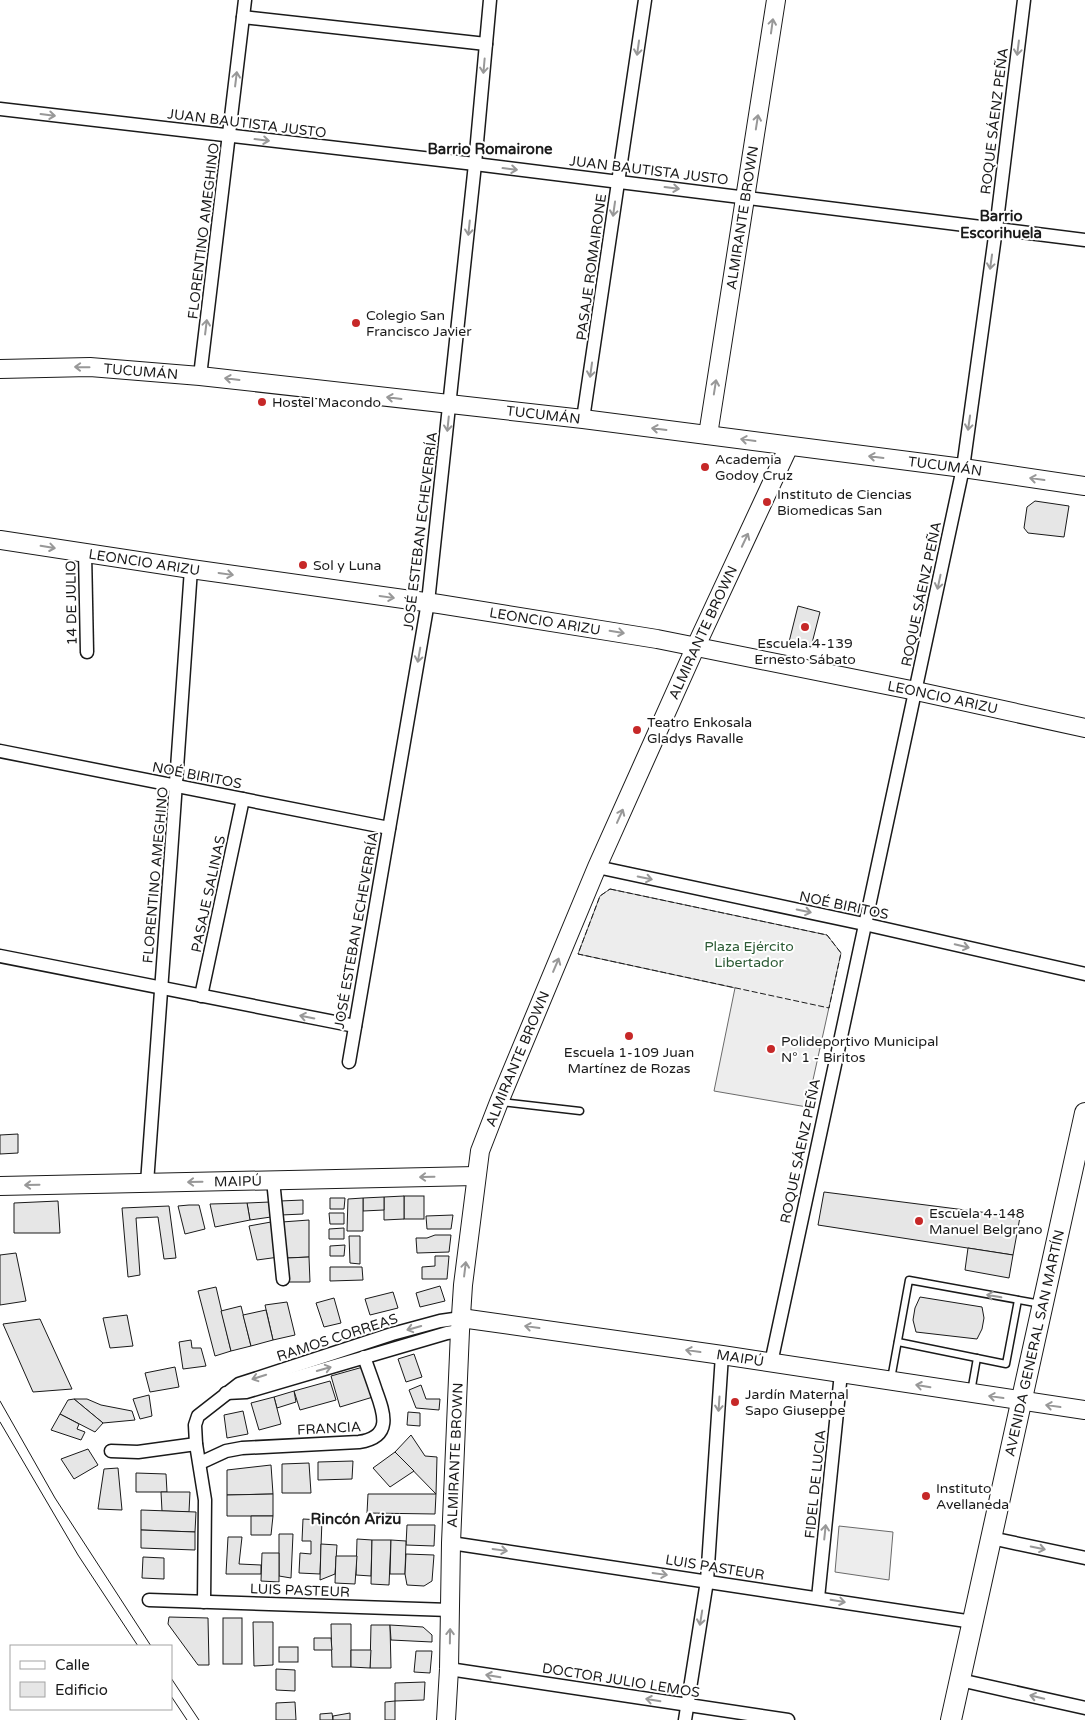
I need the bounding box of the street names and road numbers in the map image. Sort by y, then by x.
street label: ROQUE SÁENZ PEÑA [977,47,1012,195]
street label: JUAN BAUTISTA JUSTO [167,105,327,142]
street label: FLORENTINO AMEGHINO [184,142,223,320]
street label: ALMIRANTE BROWN [723,145,762,291]
street label: JUAN BAUTISTA JUSTO [569,152,729,189]
street label: PASAJE ROMAIRONE [573,192,610,342]
street label: TUCUMÁN [103,360,179,383]
street label: TUCUMÁN [505,402,581,428]
street label: JOSÉ ESTEBAN ECHEVERRÍA [400,431,441,631]
street label: TUCUMÁN [907,453,983,480]
street label: ROQUE SÁENZ PEÑA [898,520,945,668]
street label: LEONCIO ARIZU [87,546,201,579]
street label: 14 DE JULIO [62,560,81,646]
street label: ALMIRANTE BROWN [665,563,741,702]
street label: LEONCIO ARIZU [488,604,602,639]
street label: LEONCIO ARIZU [886,677,999,718]
street label: NOÉ BIRITOS [151,758,244,793]
street label: FLORENTINO AMEGHINO [139,786,172,964]
street label: JOSÉ ESTEBAN ECHEVERRÍA [331,830,382,1030]
street label: PASAJE SALINAS [188,834,229,954]
street label: NOÉ BIRITOS [798,888,891,923]
street label: ALMIRANTE BROWN [482,989,553,1129]
street label: ROQUE SÁENZ PEÑA [777,1077,824,1225]
street label: MAIPÚ [214,1172,262,1191]
street label: AVENIDA GENERAL SAN MARTÍN [1001,1228,1068,1458]
street label: RAMOS CORREAS [274,1310,400,1365]
street label: MAIPÚ [715,1346,765,1370]
street label: ALMIRANTE BROWN [444,1382,467,1528]
street label: FRANCIA [296,1418,362,1439]
street label: FIDEL DE LUCIA [801,1429,830,1539]
street label: LUIS PASTEUR [664,1551,766,1584]
street label: LUIS PASTEUR [250,1580,350,1601]
street label: DOCTOR JULIO LEMOS [541,1660,701,1701]

